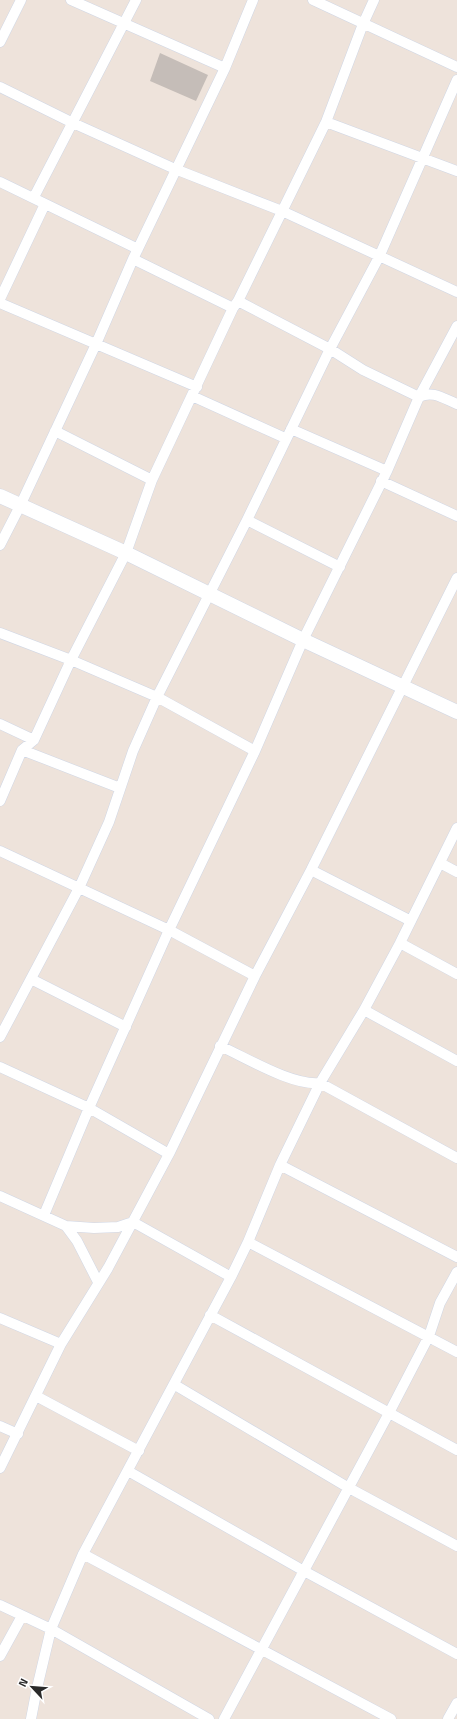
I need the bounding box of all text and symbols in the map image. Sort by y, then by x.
north arrow [12,1667,52,1707]
text: N [14,1676,32,1690]

